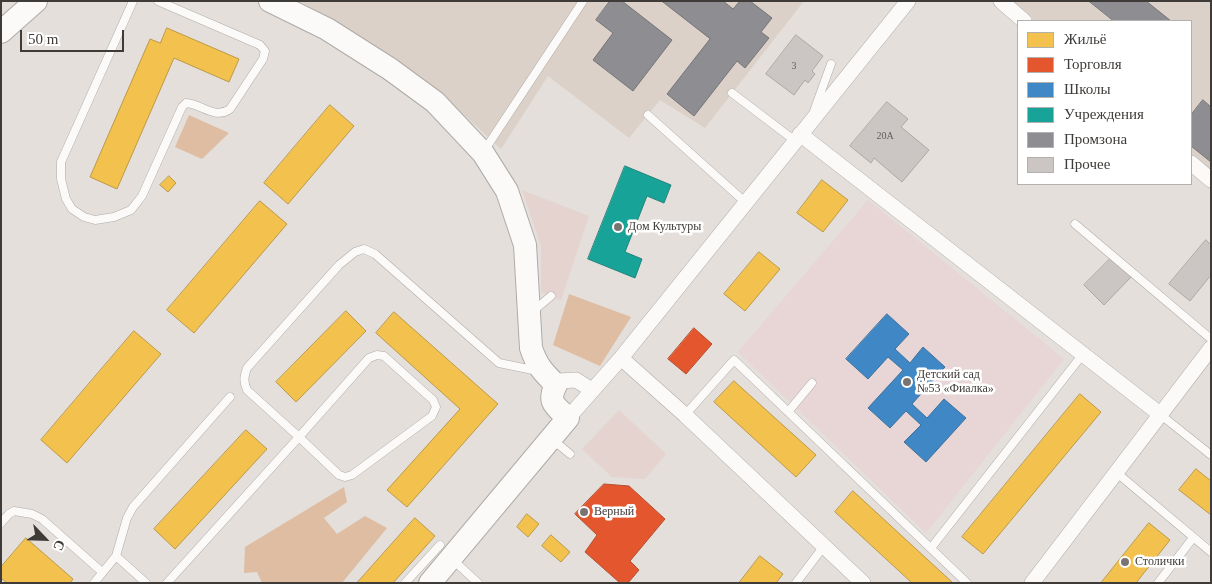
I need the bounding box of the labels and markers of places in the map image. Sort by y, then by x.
place label: Дом Культуры [628,220,701,234]
marker: Дом Культуры [612,221,624,233]
place label: Детский сад №53 «Фиалка» [917,368,994,396]
marker: Детский сад №53 «Фиалка» [901,376,913,388]
place label: Верный [594,505,634,519]
marker: Верный [578,506,590,518]
place label: Столички [1135,555,1184,569]
marker: Столички [1119,556,1131,568]

